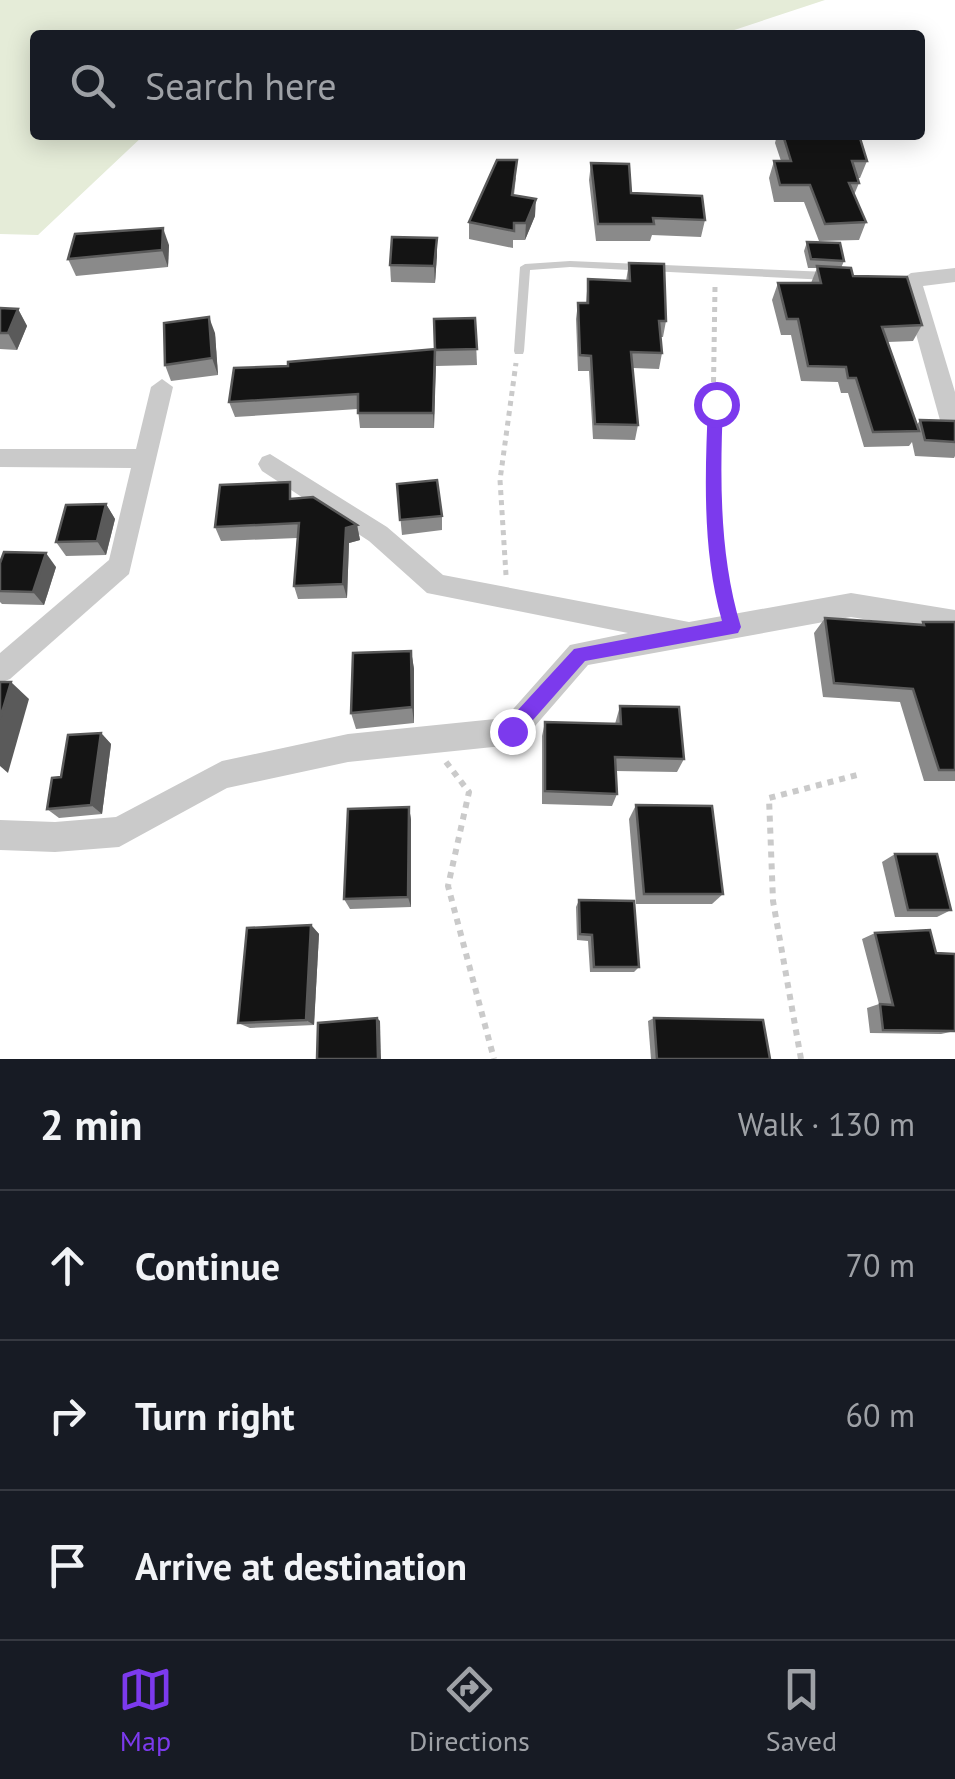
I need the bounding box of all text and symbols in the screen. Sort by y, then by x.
search box [30,30,925,140]
icon: search [65,58,120,113]
text: Search here [145,61,337,110]
route start [694,382,740,428]
route end [490,709,536,755]
text: 2 min [40,1097,142,1152]
text: Walk · 130 m [738,1103,915,1145]
icon: ahead [40,1238,95,1293]
text: Continue [135,1241,280,1290]
text: 70 m [846,1244,915,1286]
icon: right [40,1388,95,1443]
text: Turn right [135,1391,295,1440]
text: 60 m [846,1394,915,1436]
icon: arrive [40,1538,95,1593]
text: Arrive at destination [135,1541,467,1590]
tab: Map [118,1662,173,1759]
tab: Directions [409,1662,530,1759]
tab: Saved [766,1662,837,1759]

